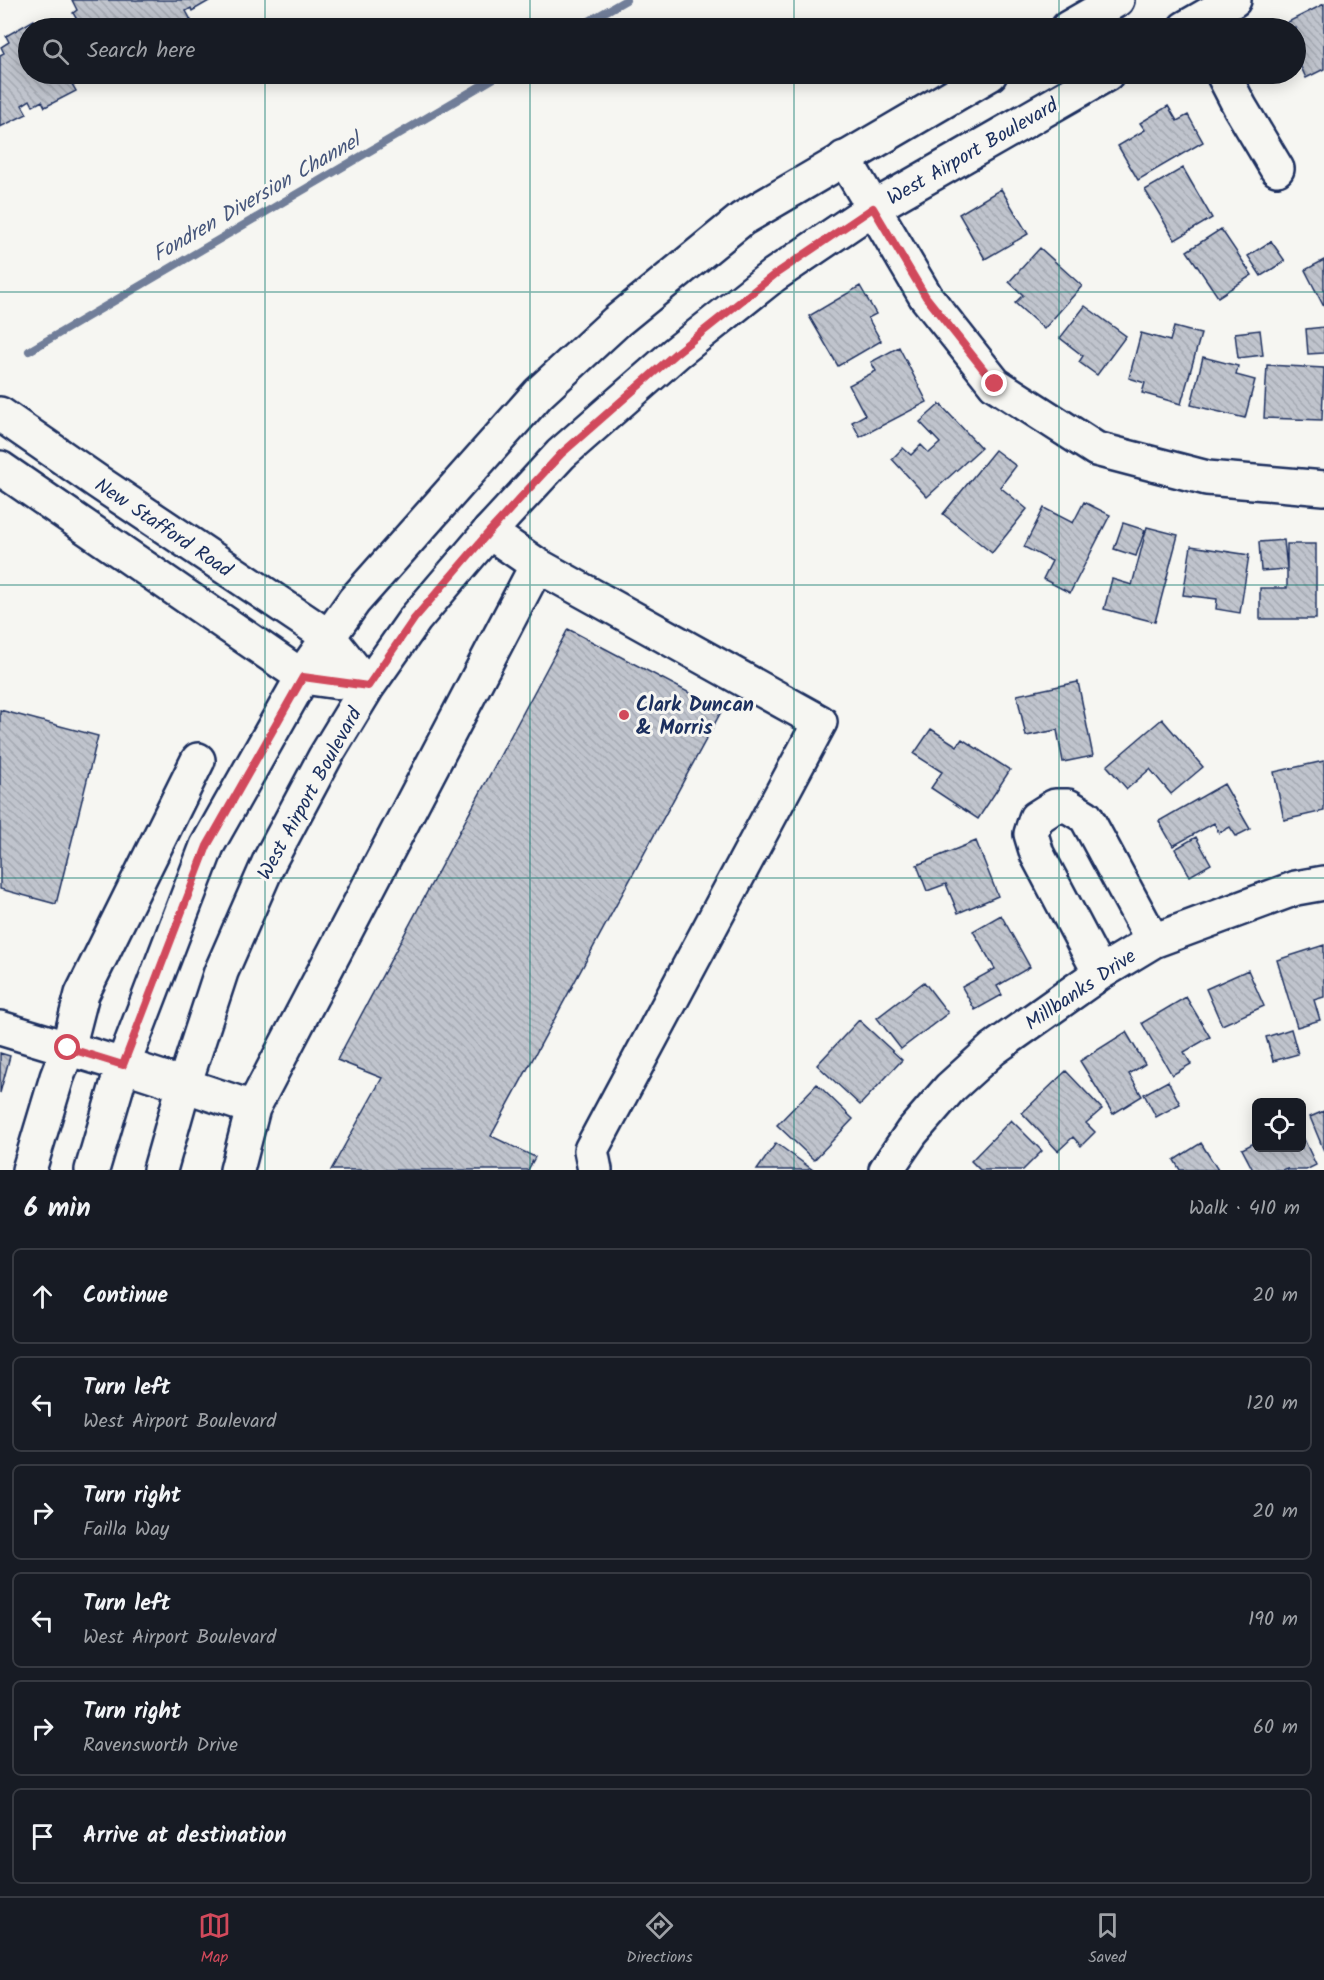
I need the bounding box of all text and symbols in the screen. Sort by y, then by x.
search box [18,18,1306,84]
text: Search here [87,34,195,69]
icon: search [39,35,72,68]
street label: West Airport Boulevard [881,90,1066,215]
water label: Fondren Diversion Channel [146,123,370,272]
route end [981,370,1007,396]
street label: New Stafford Road [87,470,239,587]
place label: Clark Duncan & Morris [636,690,754,745]
street label: West Airport Boulevard [250,701,372,886]
marker: Clark Duncan & Morris [617,708,631,722]
street label: Millbanks Drive [1019,941,1143,1040]
route start [54,1034,80,1060]
map controls [1252,1098,1306,1152]
button: locate [1252,1098,1306,1152]
text: 6 min [24,1188,91,1230]
text: Walk · 410 m [1189,1193,1300,1225]
text: Continue [83,1279,168,1314]
icon: ahead [26,1280,59,1313]
text: 20 m [1252,1280,1298,1312]
text: Turn left [83,1371,170,1406]
icon: left [26,1388,59,1421]
text: 120 m [1246,1388,1298,1420]
text: West Airport Boulevard [83,1406,276,1438]
text: Turn right [83,1479,181,1514]
icon: right [26,1496,59,1529]
text: 20 m [1252,1496,1298,1528]
text: Failla Way [83,1514,169,1546]
text: Turn left [83,1587,170,1622]
icon: left [26,1604,59,1637]
text: 190 m [1248,1604,1298,1636]
text: West Airport Boulevard [83,1622,276,1654]
text: Turn right [83,1695,181,1730]
icon: right [26,1712,59,1745]
text: 60 m [1253,1712,1298,1744]
text: Ravensworth Drive [83,1730,238,1762]
text: Arrive at destination [83,1819,286,1854]
icon: arrive [26,1820,59,1853]
tab: Map [198,1909,231,1970]
tab: Directions [626,1909,693,1970]
tab: Saved [1088,1909,1126,1970]

